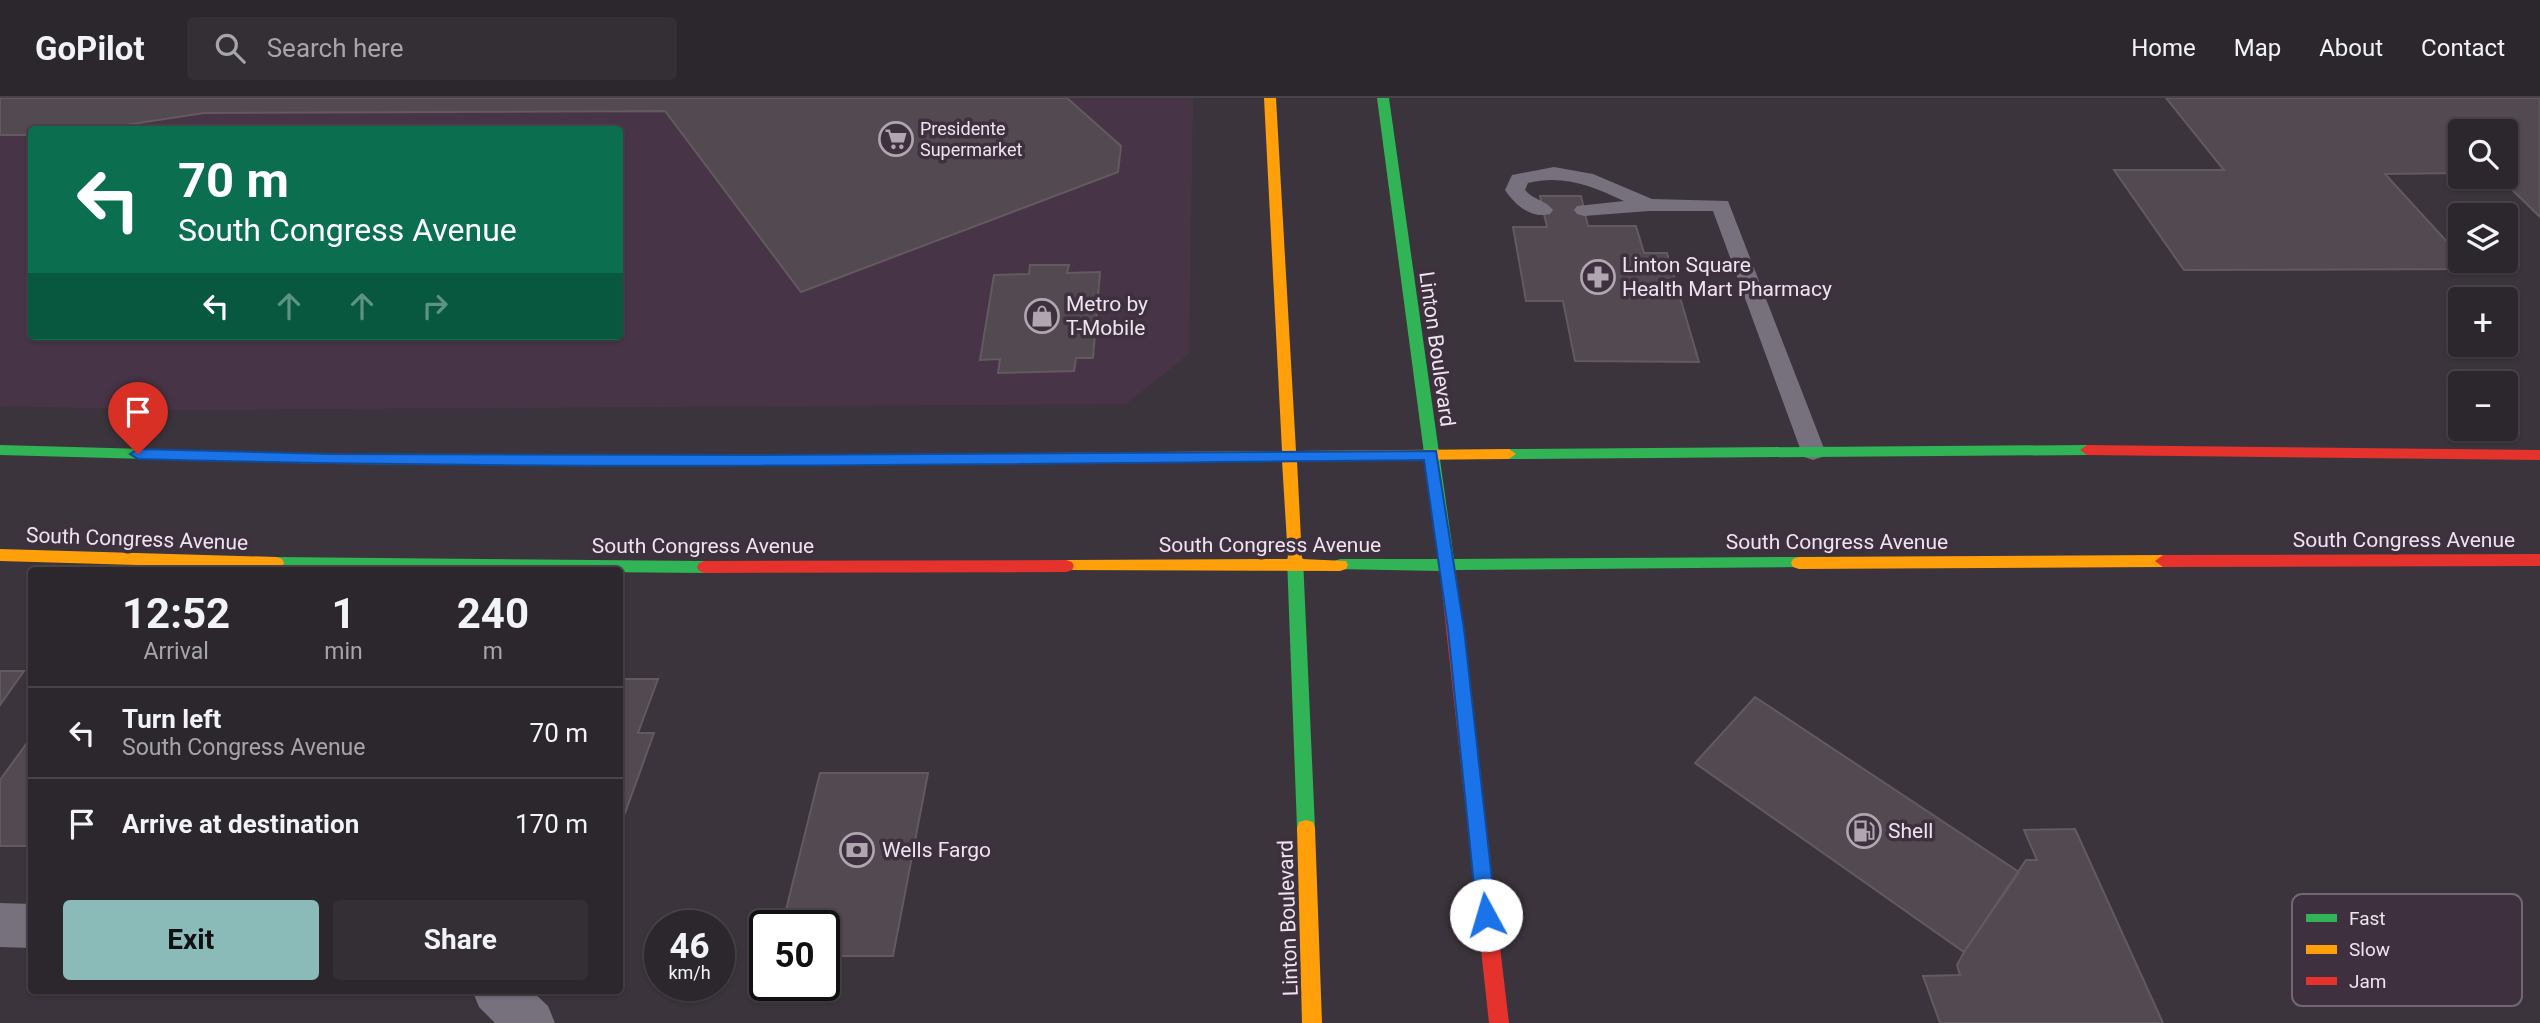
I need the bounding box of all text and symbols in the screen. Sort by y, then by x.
search box [187,17,677,80]
text: GoPilot [35,29,145,68]
icon: search [211,29,249,67]
text: Search here [267,33,403,63]
text: Home [2131,34,2196,62]
text: Map [2234,34,2281,62]
text: About [2319,34,2383,62]
text: Contact [2421,34,2505,62]
place label: Presidente Supermarket [920,118,1023,160]
map controls [2448,119,2518,441]
button: search [2448,119,2518,189]
supermarket icon: Presidente Supermarket [877,120,915,158]
text: 70 m [178,152,289,209]
icon: left [63,154,154,245]
button: layers [2448,203,2518,273]
text: South Congress Avenue [178,211,517,249]
place label: Linton Square Health Mart Pharmacy [1622,253,1832,301]
pharmacy icon: Linton Square Health Mart Pharmacy [1579,258,1617,296]
street label: Linton Boulevard [1414,270,1460,428]
icon: left [197,287,235,325]
icon: ahead [270,287,308,325]
icon: ahead [343,287,381,325]
icon: right [416,287,454,325]
button: + [2448,287,2518,357]
place label: Metro by T-Mobile [1066,292,1148,340]
shop icon: Metro by T-Mobile [1023,297,1061,335]
button: − [2448,371,2518,441]
pin [108,382,168,454]
icon: arrive [119,393,157,431]
street label: South Congress Avenue [25,523,249,555]
street label: South Congress Avenue [2293,528,2515,552]
street label: South Congress Avenue [1726,530,1948,554]
street label: South Congress Avenue [1159,533,1381,557]
street label: South Congress Avenue [592,534,814,558]
text: 12:52 [122,589,230,638]
text: 1 [331,589,356,638]
text: 240 [457,589,529,638]
text: Arrival [143,638,209,665]
text: min [324,638,363,665]
text: m [483,638,503,665]
text: Turn left [122,704,221,734]
icon: left [63,714,101,752]
text: 70 m [530,718,588,748]
text: South Congress Avenue [122,734,366,761]
icon: arrive [63,805,101,843]
text: Arrive at destination [122,809,359,839]
text: 170 m [515,809,588,839]
fuel station icon: Shell [1845,812,1883,850]
place label: Shell [1888,819,1933,843]
bank icon: Wells Fargo [838,831,876,869]
place label: Wells Fargo [882,838,991,862]
street label: Linton Boulevard [1273,839,1303,997]
position arrow [1449,878,1523,952]
legend [2292,894,2522,1006]
button: Exit [63,900,319,980]
button: Share [333,900,588,980]
text: Fast [2349,907,2386,930]
speed limit sign: 50 [749,910,840,1001]
text: 46 [669,926,710,967]
text: Slow [2349,938,2390,961]
text: km/h [668,962,711,983]
text: Jam [2349,970,2386,993]

